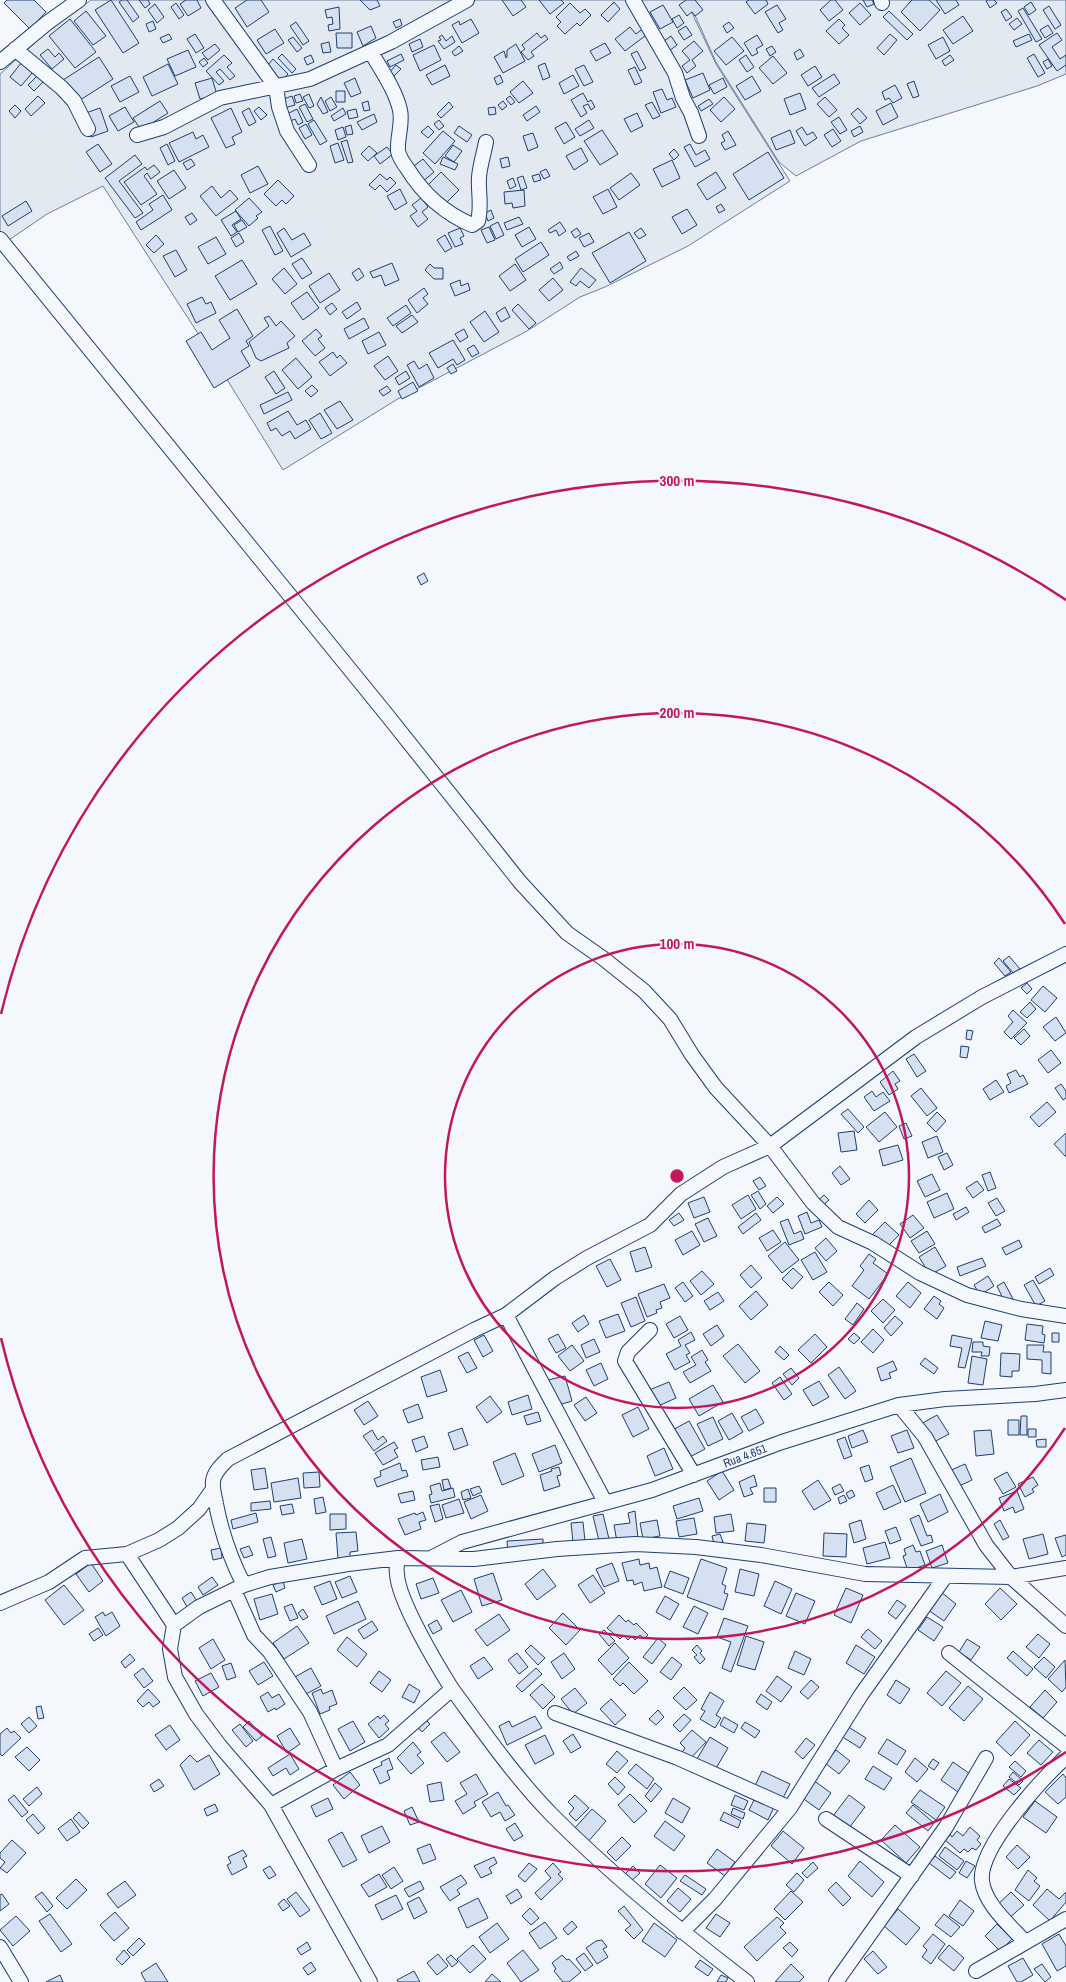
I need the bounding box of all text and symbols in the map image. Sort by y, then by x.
text: 300 m [660,470,694,491]
text: 200 m [660,702,694,723]
text: 100 m [660,933,694,954]
centre of rings [668,1167,686,1185]
street label: Rua 4.651 [721,1440,770,1472]

